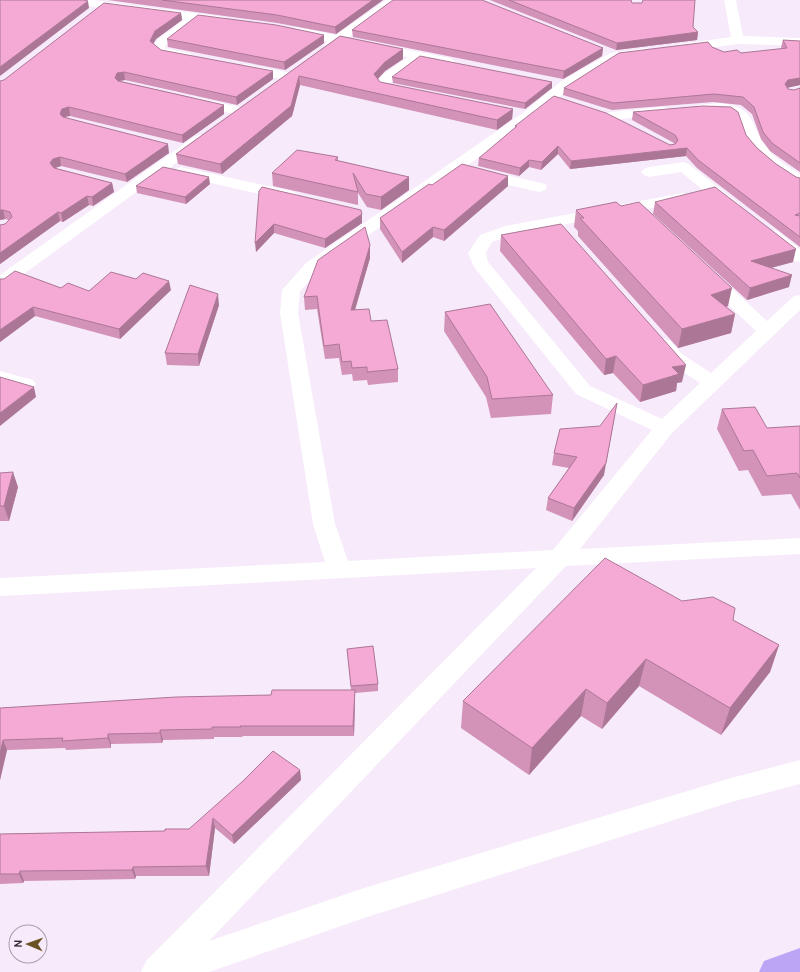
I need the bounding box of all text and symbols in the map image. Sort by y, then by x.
north arrow [8,924,48,964]
text: N [12,939,26,948]

